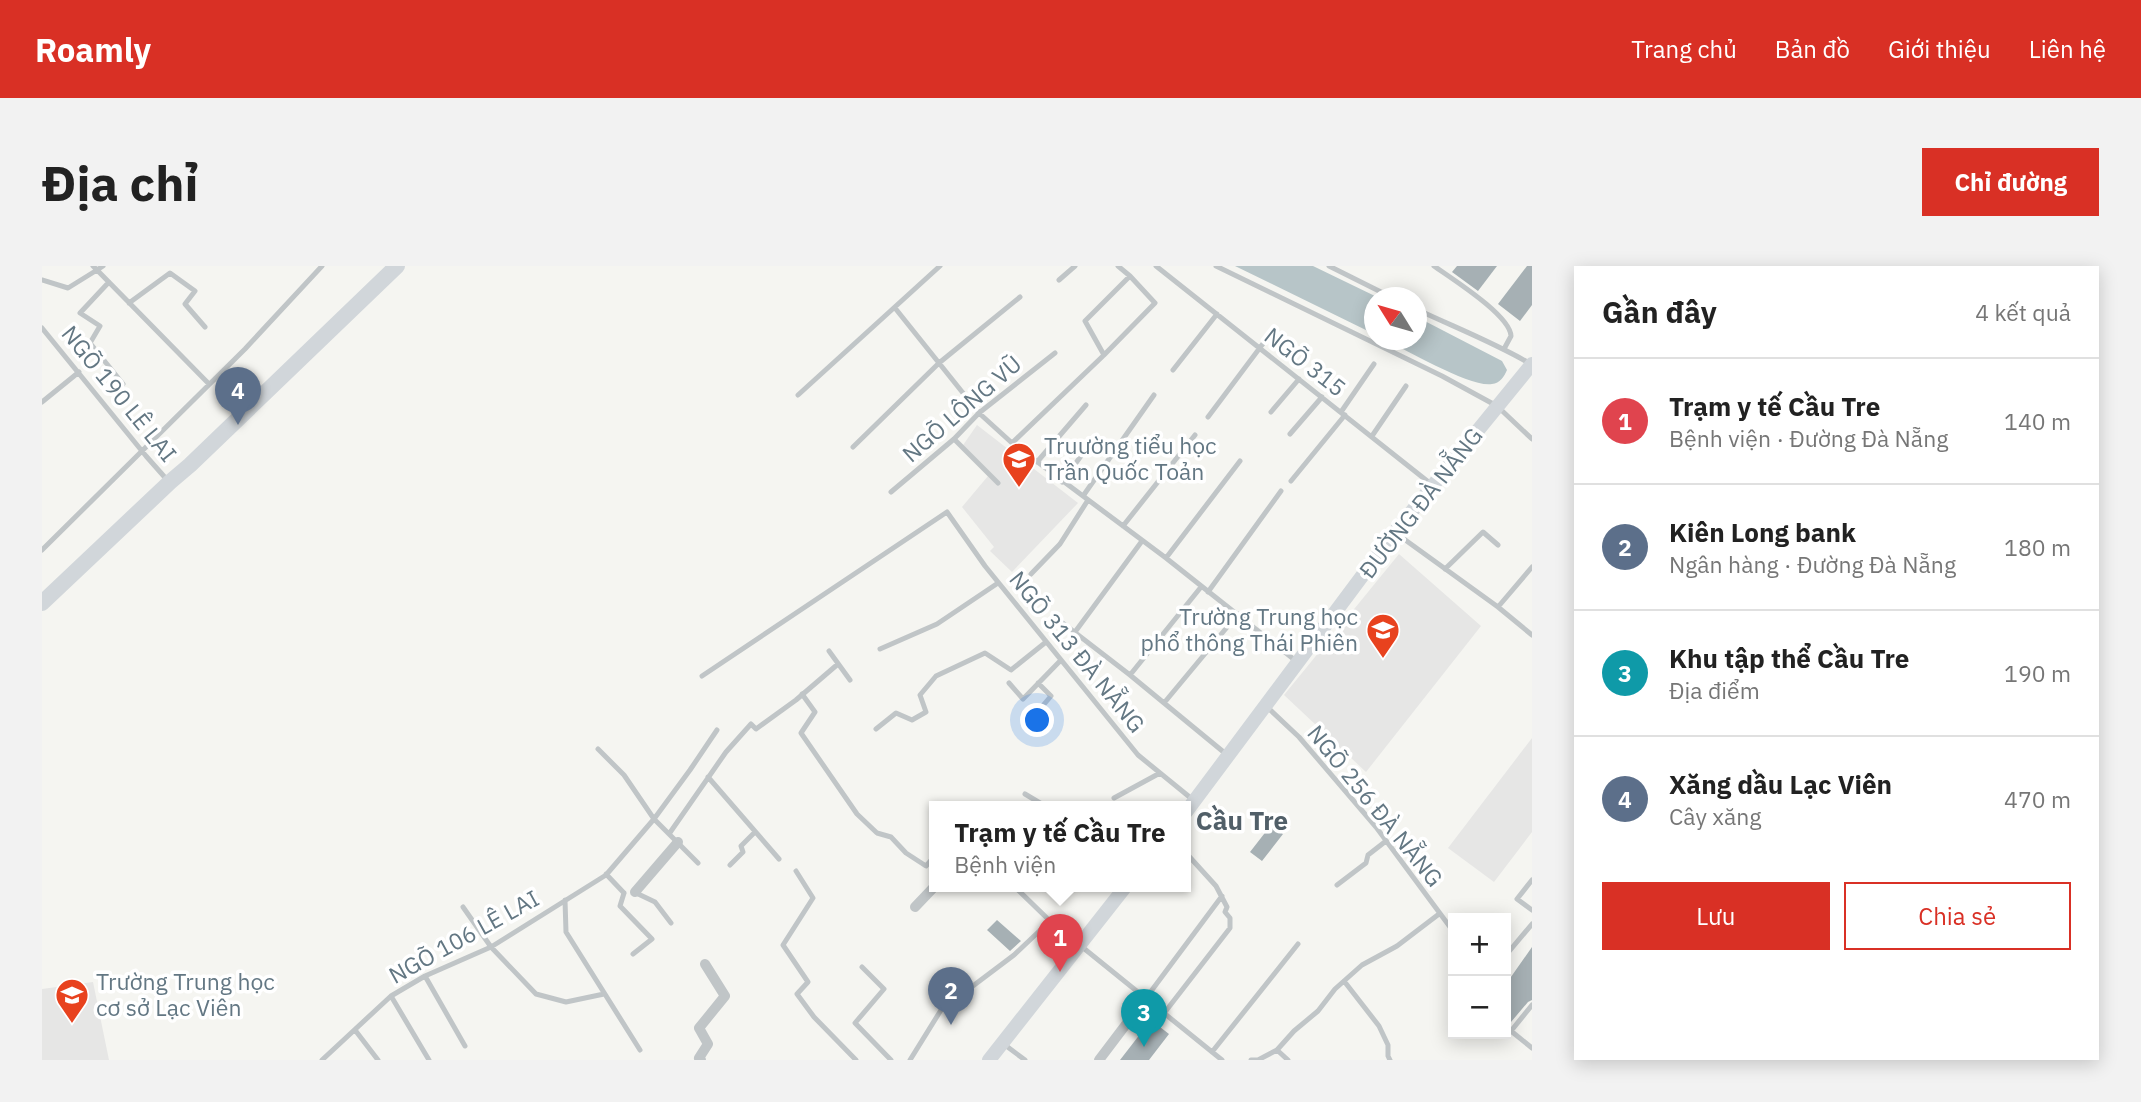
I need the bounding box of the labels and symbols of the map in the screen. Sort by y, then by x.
north arrow [1364,287,1427,350]
street label: NGÕ 190 LÊ LAI [56,319,184,468]
street label: NGÕ 315 [1259,320,1352,402]
street label: NGÕ LÔNG VŨ [896,348,1027,468]
pin: 4 [215,367,261,425]
street label: ĐƯỜNG ĐÀ NẴNG [1351,420,1489,584]
place label: Truường tiểu học Trần Quốc Toản [1044,430,1217,486]
school or university icon: Truường tiểu học Trần Quốc Toản [1000,440,1038,489]
street label: NGÕ 313 ĐÀ NẴNG [1003,564,1153,738]
place label: Trường Trung học phổ thông Thái Phiên [1141,601,1358,657]
school or university icon: Trường Trung học phổ thông Thái Phiên [1364,611,1402,660]
your location [1020,703,1054,737]
street label: NGÕ 256 ĐÀ NẴNG [1301,718,1451,892]
district label: Cầu Tre [1196,803,1288,837]
street label: NGÕ 106 LÊ LAI [383,883,544,990]
pin: 1 [1037,914,1083,972]
place label: Trường Trung học cơ sở Lạc Viên [96,966,275,1022]
pin: 2 [928,967,974,1025]
school or university icon: Trường Trung học cơ sở Lạc Viên [53,976,91,1025]
pin: 3 [1121,989,1167,1047]

